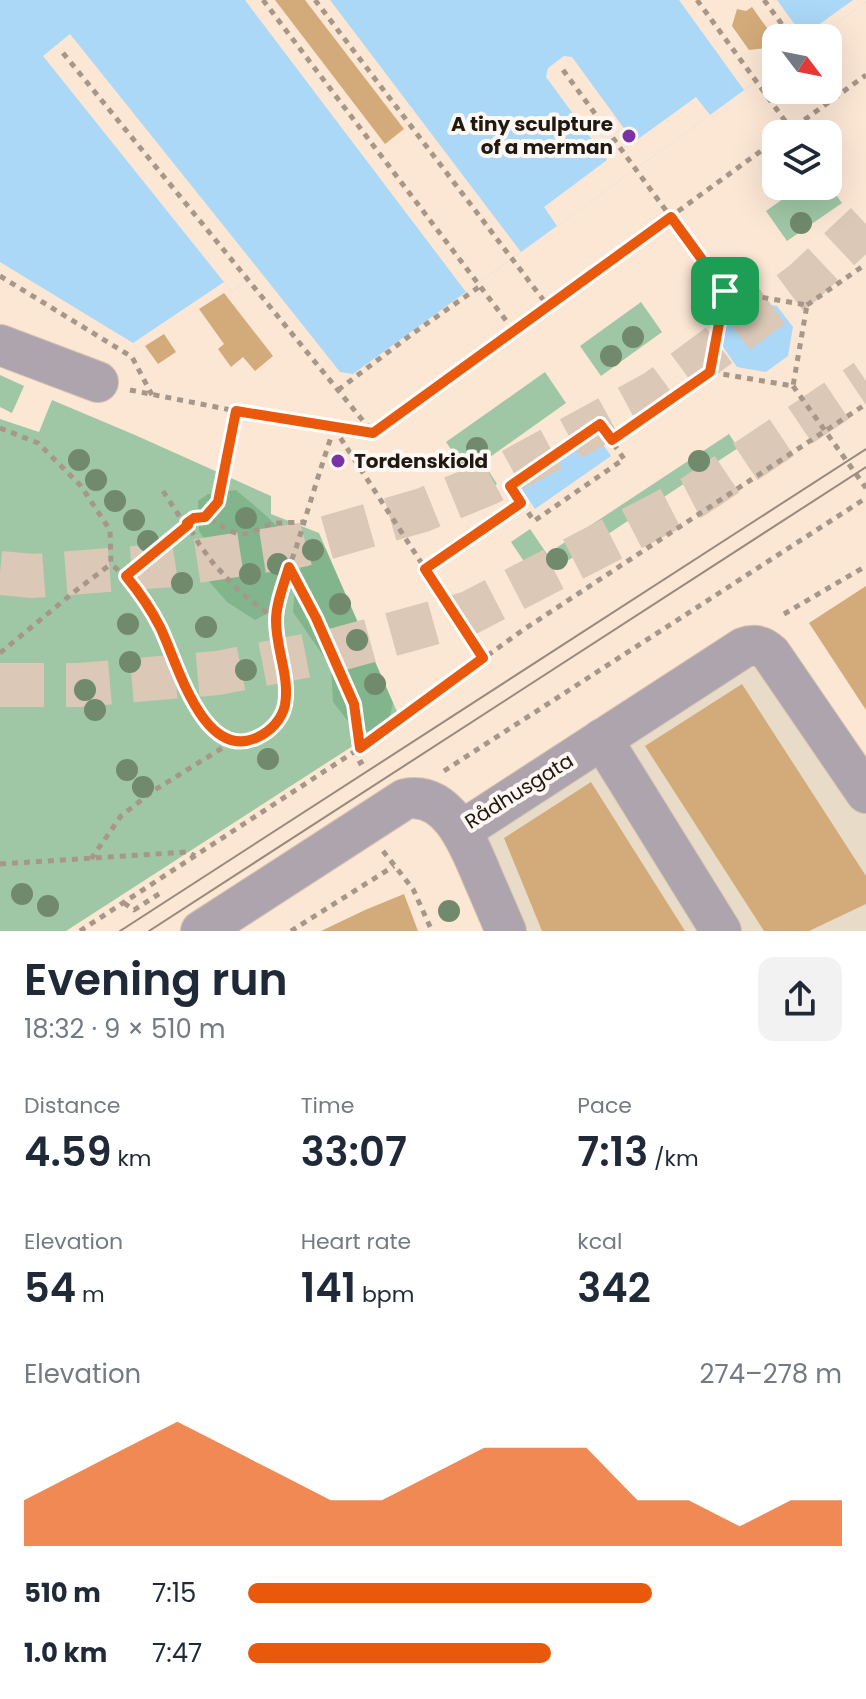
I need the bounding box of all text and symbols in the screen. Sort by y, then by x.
north arrow [762,24,842,104]
map controls [762,24,842,200]
place label: A tiny sculpture of a merman [451,110,613,161]
button: layers [762,120,842,200]
marker: A tiny sculpture of a merman [620,127,638,145]
pin [691,257,759,325]
icon: arrive [703,269,747,313]
place label: Tordenskiold [354,447,488,475]
marker: Tordenskiold [329,452,347,470]
street label: Rådhusgata [459,747,579,835]
text: Evening run [24,949,288,1010]
button: share [758,957,842,1041]
text: 18:32 · 9 × 510 m [24,1011,226,1047]
text: Distance [24,1090,120,1121]
text: Time [301,1090,354,1121]
text: Pace [577,1090,632,1121]
text: 4.59 [24,1124,112,1180]
text: 33:07 [301,1124,407,1180]
text: 7:13 [577,1124,648,1180]
text: km [112,1143,152,1174]
text: /km [648,1143,699,1174]
text: Elevation [24,1226,123,1257]
text: Heart rate [301,1226,411,1257]
text: kcal [577,1226,622,1257]
text: 54 [24,1260,76,1316]
text: 141 [301,1260,356,1316]
text: 342 [577,1260,651,1316]
text: m [76,1279,105,1310]
text: bpm [356,1279,414,1310]
text: Elevation [24,1356,141,1392]
text: 274–278 m [700,1356,842,1392]
text: 510 m [24,1575,101,1611]
text: 7:15 [152,1575,196,1611]
text: 1.0 km [24,1635,107,1671]
text: 7:47 [152,1635,202,1671]

